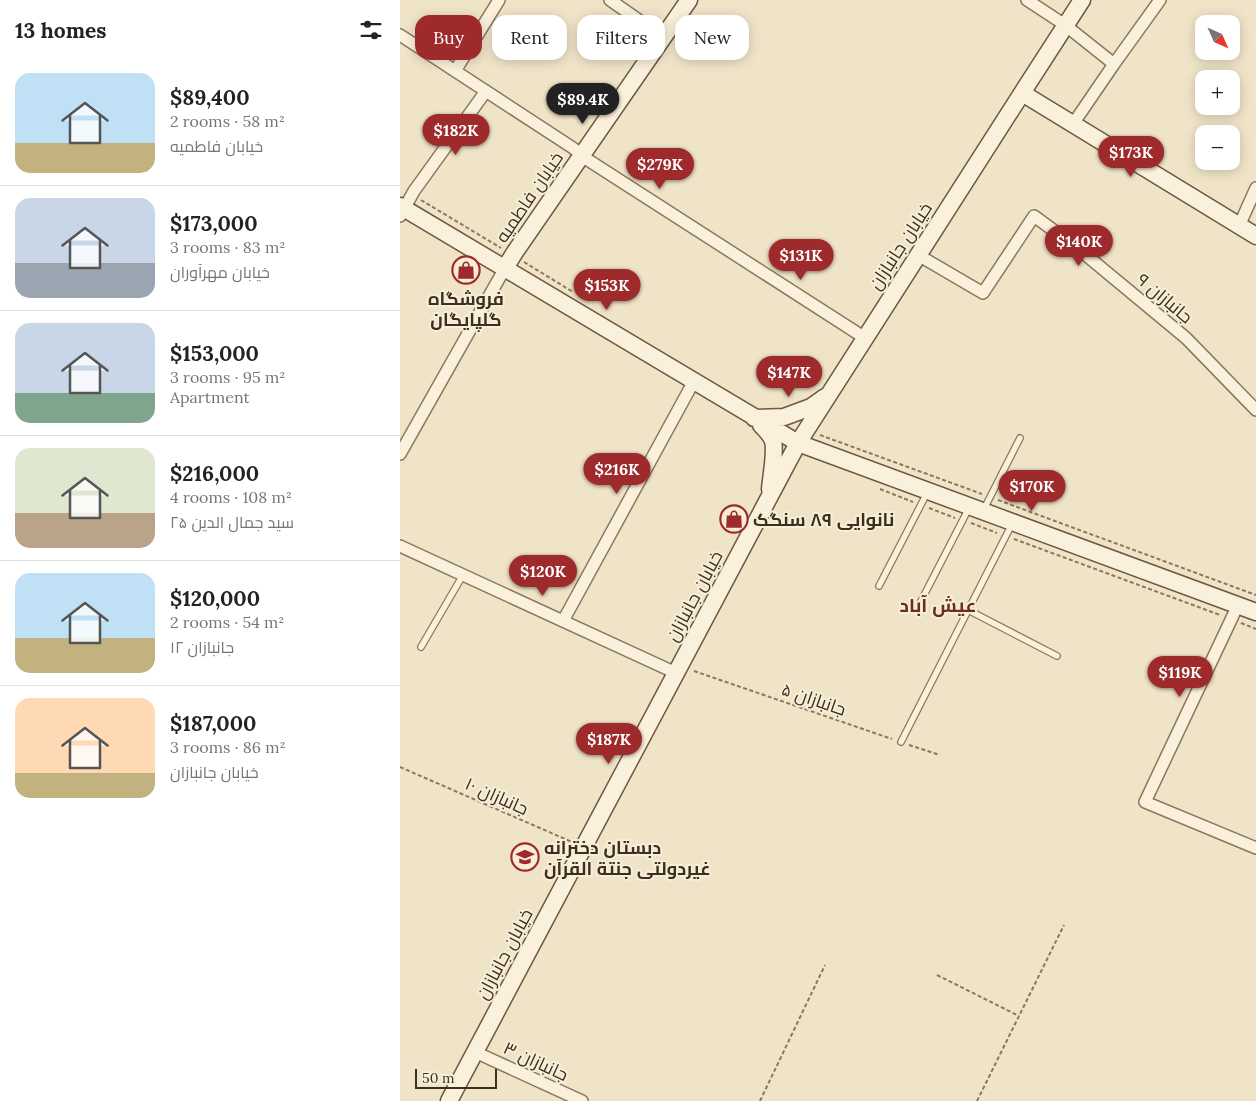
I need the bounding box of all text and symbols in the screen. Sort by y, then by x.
chip: Buy [415,15,482,60]
chip: Rent [492,15,567,60]
chip: Filters [577,15,665,60]
chip: New [675,15,749,60]
north arrow [1195,15,1240,60]
map controls [1195,15,1240,170]
icon: filters [357,16,385,44]
text: 13 homes [15,17,107,44]
button: + [1195,70,1240,115]
pin: $89.4K [542,82,624,125]
text: $89,400 [170,84,250,111]
text: $89.4K [557,89,609,109]
icon: home [55,93,115,153]
text: 2 rooms · 58 m² [170,111,285,131]
pin: $182K [421,114,491,156]
text: $182K [434,120,478,140]
button: − [1195,125,1240,170]
text: خیابان فاطمیه [170,136,263,156]
pin: $173K [1096,136,1166,178]
text: $173K [1109,142,1153,162]
street label: خیابان فاطمیه [490,147,568,247]
pin: $279K [625,148,695,190]
text: $279K [637,154,683,174]
street label: خیابان جانبازان [863,198,937,294]
text: $173,000 [170,210,258,237]
icon: home [55,218,115,278]
pin: $140K [1044,224,1114,267]
text: $140K [1056,231,1102,251]
text: 3 rooms · 83 m² [170,237,285,257]
pin: $131K [766,238,836,281]
text: $131K [780,245,822,265]
shop icon: فروشگاه گلپایگان [451,255,481,285]
text: خیابان مهرآوران [170,262,270,282]
pin: $153K [572,268,642,311]
street label: جانبازان ۹ [1132,268,1198,328]
text: $153K [585,275,629,295]
place label: فروشگاه گلپایگان [428,287,504,332]
text: $153,000 [170,340,259,367]
icon: home [55,343,115,403]
pin: $147K [754,356,824,398]
text: $147K [767,362,811,382]
text: 3 rooms · 95 m² [170,367,285,387]
text: Apartment [170,387,250,407]
pin: $216K [582,452,652,495]
text: $216K [594,459,640,479]
text: $216,000 [170,460,259,487]
icon: home [55,468,115,528]
pin: $170K [997,470,1067,512]
text: $170K [1010,476,1054,496]
text: 4 rooms · 108 m² [170,487,292,507]
shop icon: نانوایی ۸۹ سنگک [719,504,749,534]
place label: نانوایی ۸۹ سنگک [753,508,894,531]
text: سید جمال الدین ۲۵ [170,512,294,532]
street label: خیابان جانبازان [660,547,728,645]
pin: $120K [508,554,578,597]
text: $120K [520,561,566,581]
text: $120,000 [170,585,260,612]
icon: home [55,593,115,653]
district label: عیش آباد [900,593,976,617]
text: 2 rooms · 54 m² [170,612,285,632]
text: جانبازان ۱۲ [170,637,234,657]
pin: $119K [1145,656,1215,698]
text: $119K [1158,662,1202,682]
street label: جانبازان ۵ [779,677,849,721]
text: $187,000 [170,710,256,737]
icon: home [55,718,115,778]
pin: $187K [574,722,644,765]
text: $187K [587,729,631,749]
text: 3 rooms · 86 m² [170,737,286,757]
text: خیابان جانبازان [170,762,259,782]
street label: جانبازان ۱۰ [462,772,532,820]
place label: دبستان دخترانه غیردولتی جنتة القرآن [544,836,711,880]
school or university icon: دبستان دخترانه غیردولتی جنتة القرآن [510,842,540,872]
street label: خیابان جانبازان [470,905,538,1003]
street label: جانبازان ۳ [500,1036,572,1086]
scale bar [415,1066,498,1089]
text: 50 m [422,1069,455,1087]

